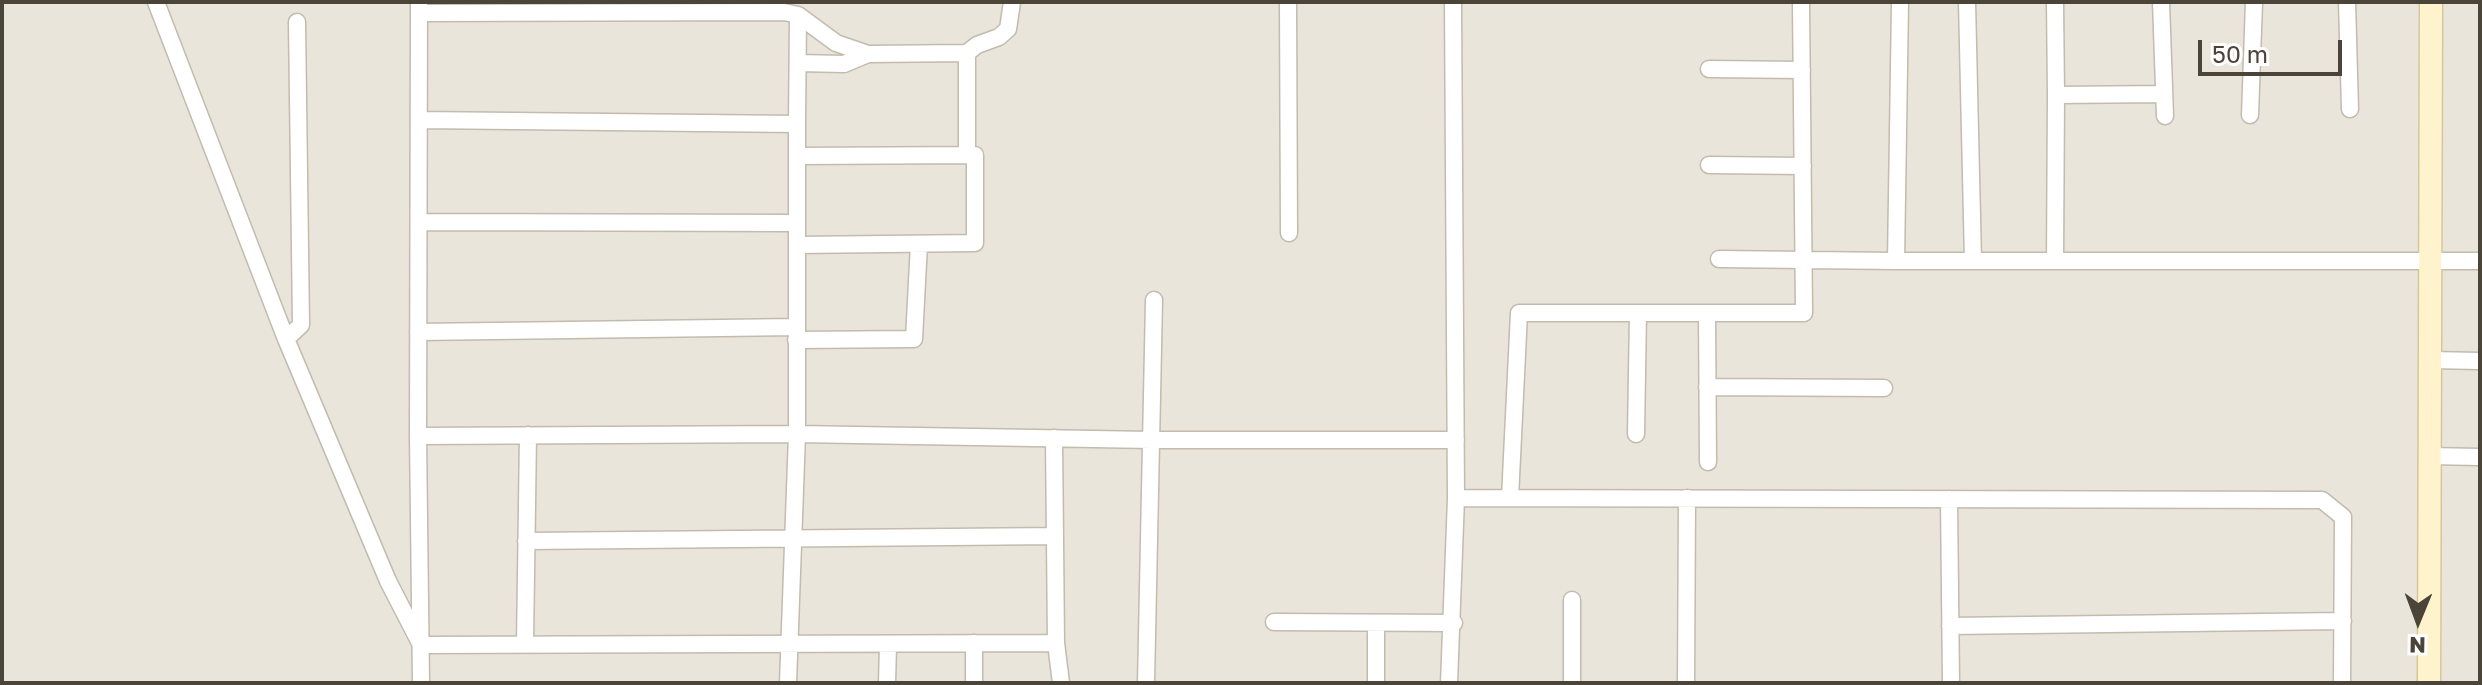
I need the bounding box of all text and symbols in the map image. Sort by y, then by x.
scale bar [2202,24,2346,74]
text: 50 m [2212,39,2268,68]
north arrow [2378,581,2458,661]
text: N [2409,632,2426,659]

